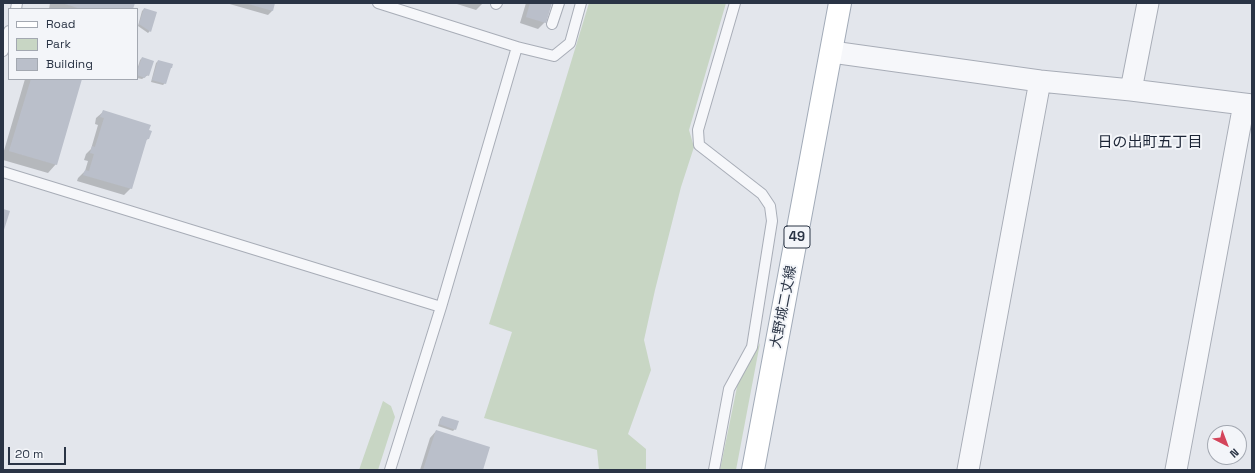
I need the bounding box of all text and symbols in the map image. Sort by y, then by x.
legend [8,8,138,80]
text: Road [46,16,75,32]
text: Park [46,36,71,52]
text: Building [46,56,93,72]
district label: 日の出町五丁目 [1098,134,1202,152]
road number: 49 [784,226,810,248]
street label: 大野城二丈線 [768,264,800,350]
north arrow [1207,425,1247,465]
scale bar [10,439,68,465]
text: 20 m [15,446,43,462]
text: N [1227,446,1242,461]

